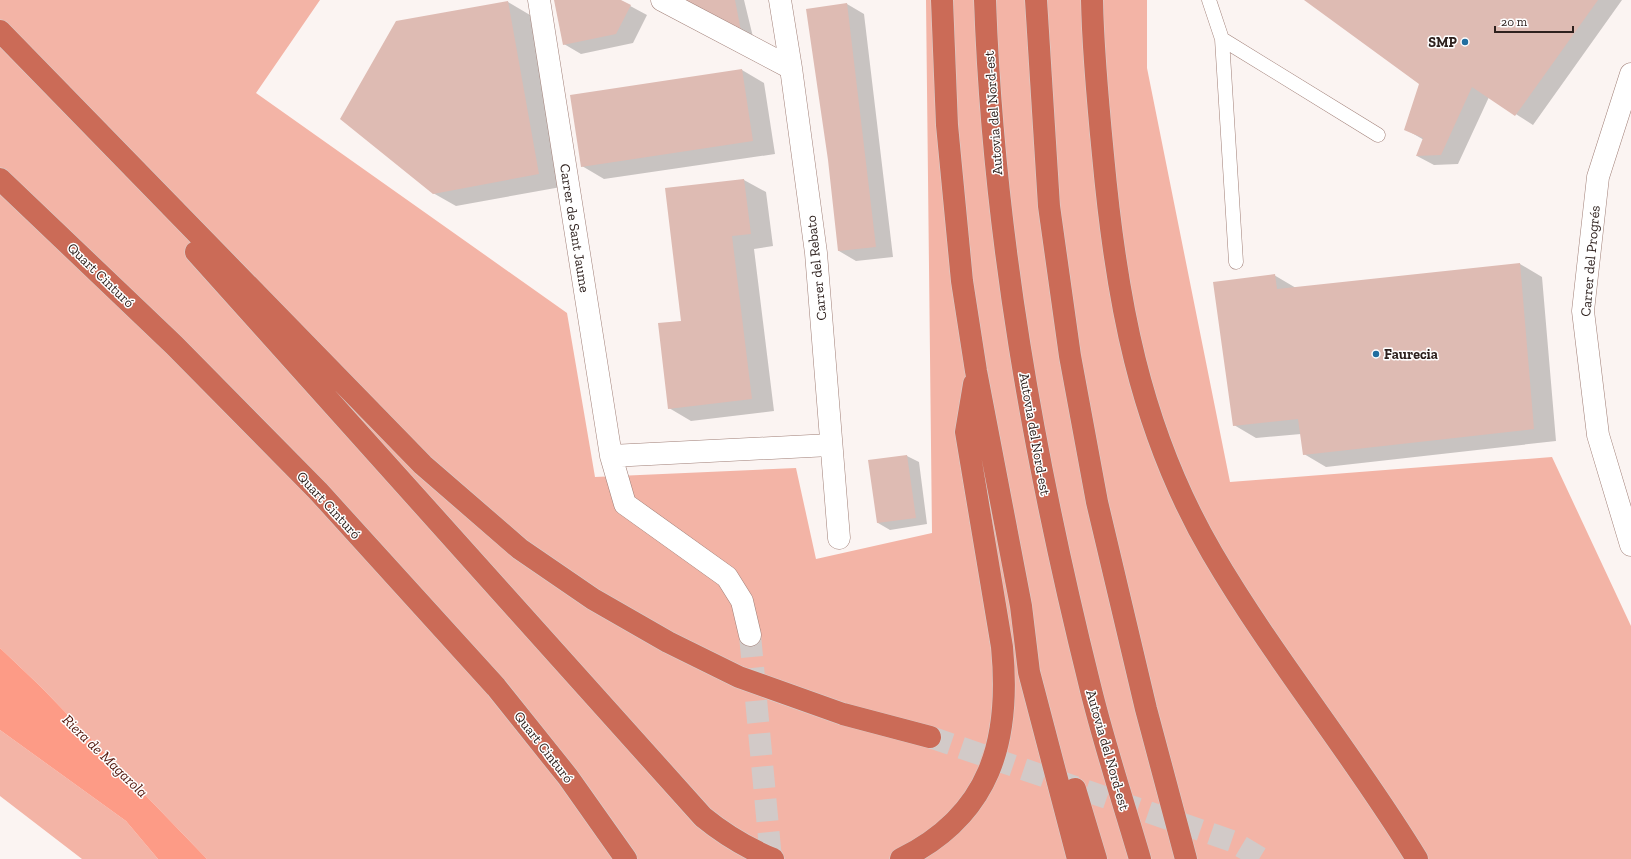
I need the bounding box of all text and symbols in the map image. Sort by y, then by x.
scale bar [1495,8,1573,34]
text: 20 m [1501,15,1528,29]
place label: SMP [1428,34,1458,51]
marker: SMP [1460,37,1470,47]
street label: Autovia del Nord-est [981,50,1006,176]
street label: Carrer de Sant Jaume [556,163,593,294]
street label: Carrer del Progrés [1577,205,1604,317]
street label: Carrer del Rebato [803,214,830,321]
street label: Quart Cinturó [64,239,138,311]
place label: Faurecia [1384,346,1438,363]
marker: Faurecia [1371,349,1381,359]
street label: Autovia del Nord-est [1015,371,1054,498]
street label: Quart Cinturó [293,468,364,543]
street label: Autovia del Nord-est [1082,688,1133,813]
street label: Quart Cinturó [510,708,577,787]
water label: Riera de Magarola [59,711,151,801]

